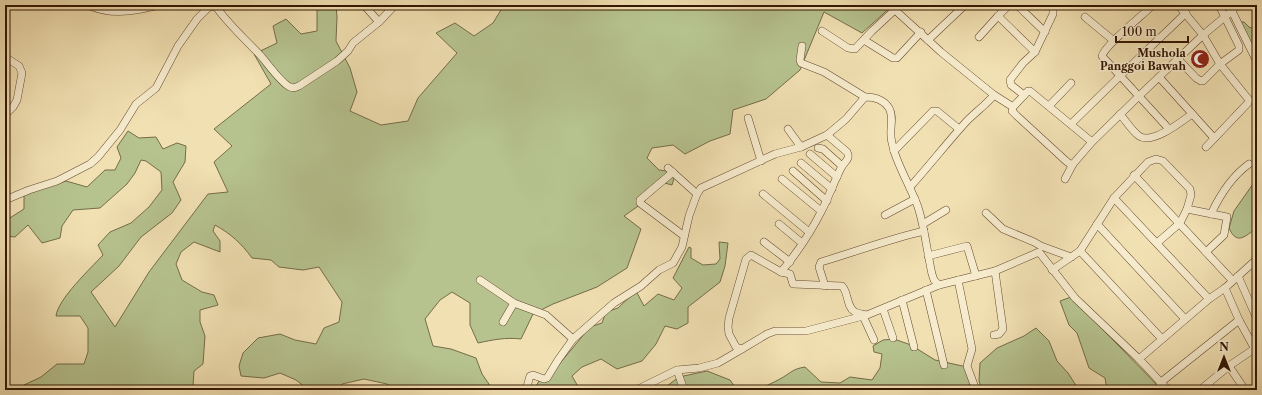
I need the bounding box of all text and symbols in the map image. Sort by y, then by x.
scale bar [1116,18,1188,44]
text: 100 m [1122,24,1157,39]
place label: Mushola Panggoi Bawah [1100,46,1187,73]
mosque icon: Mushola Panggoi Bawah [1189,48,1211,70]
north arrow [1204,337,1244,377]
text: N [1219,340,1229,354]

